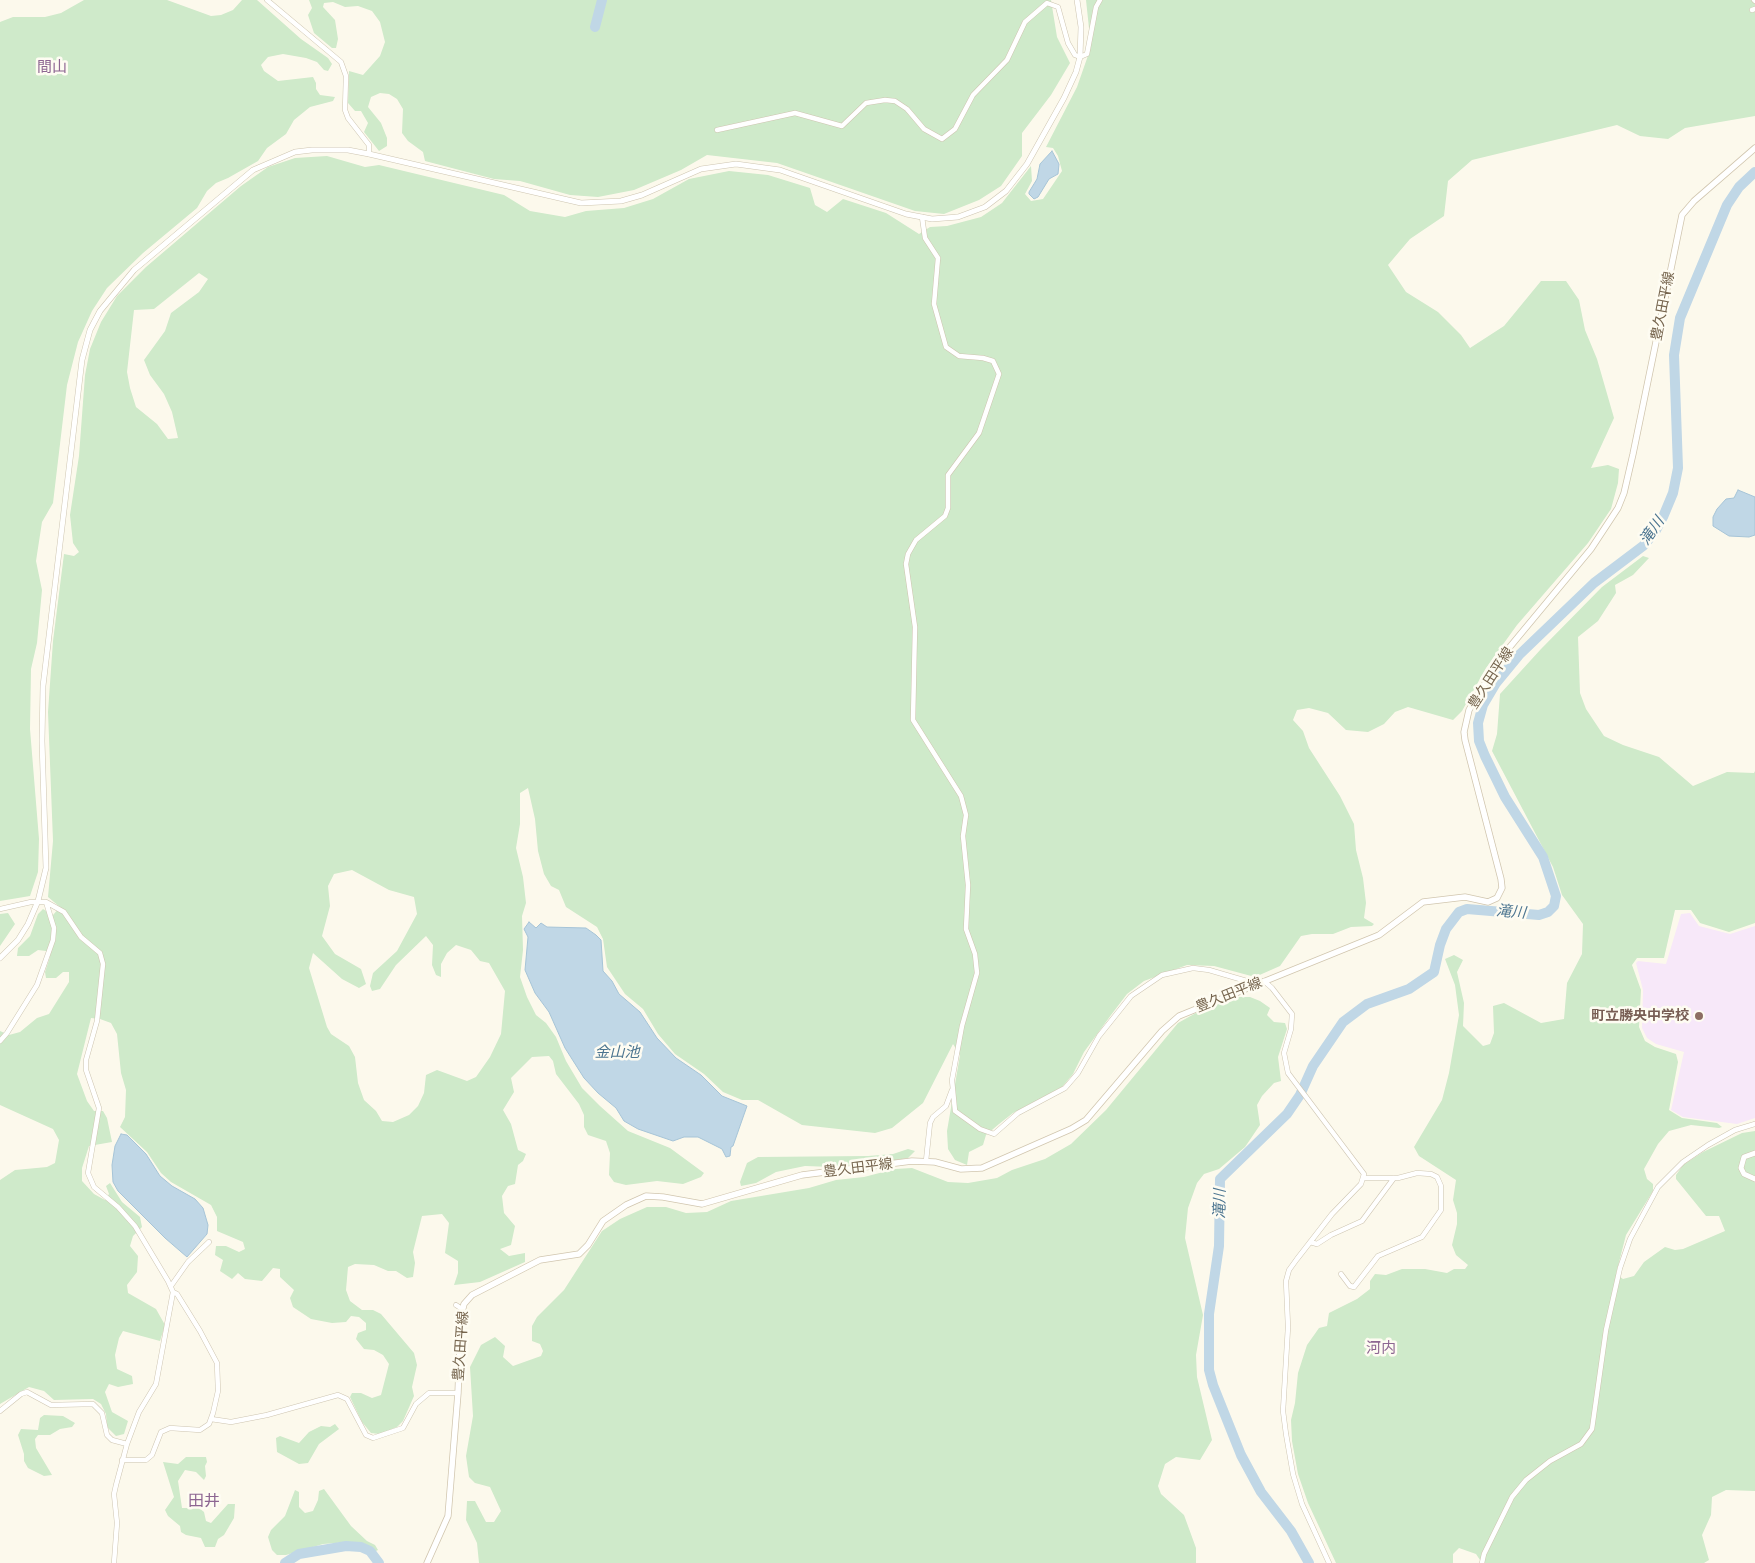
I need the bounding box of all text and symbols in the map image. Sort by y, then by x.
district label: 間山 [37,58,67,76]
street label: 豊久田平線 [1648,270,1678,342]
water label: 滝川 [1636,514,1668,548]
street label: 豊久田平線 [1465,644,1517,712]
water label: 滝川 [1495,902,1527,922]
street label: 豊久田平線 [1193,974,1265,1016]
place label: 町立勝央中学校 [1591,1008,1689,1024]
marker: 町立勝央中学校 [1693,1010,1705,1022]
water label: 金山池 [595,1043,639,1061]
street label: 豊久田平線 [822,1155,894,1181]
water label: 滝川 [1211,1189,1229,1219]
street label: 豊久田平線 [450,1310,472,1382]
district label: 河内 [1366,1339,1396,1357]
district label: 田井 [188,1491,220,1511]

